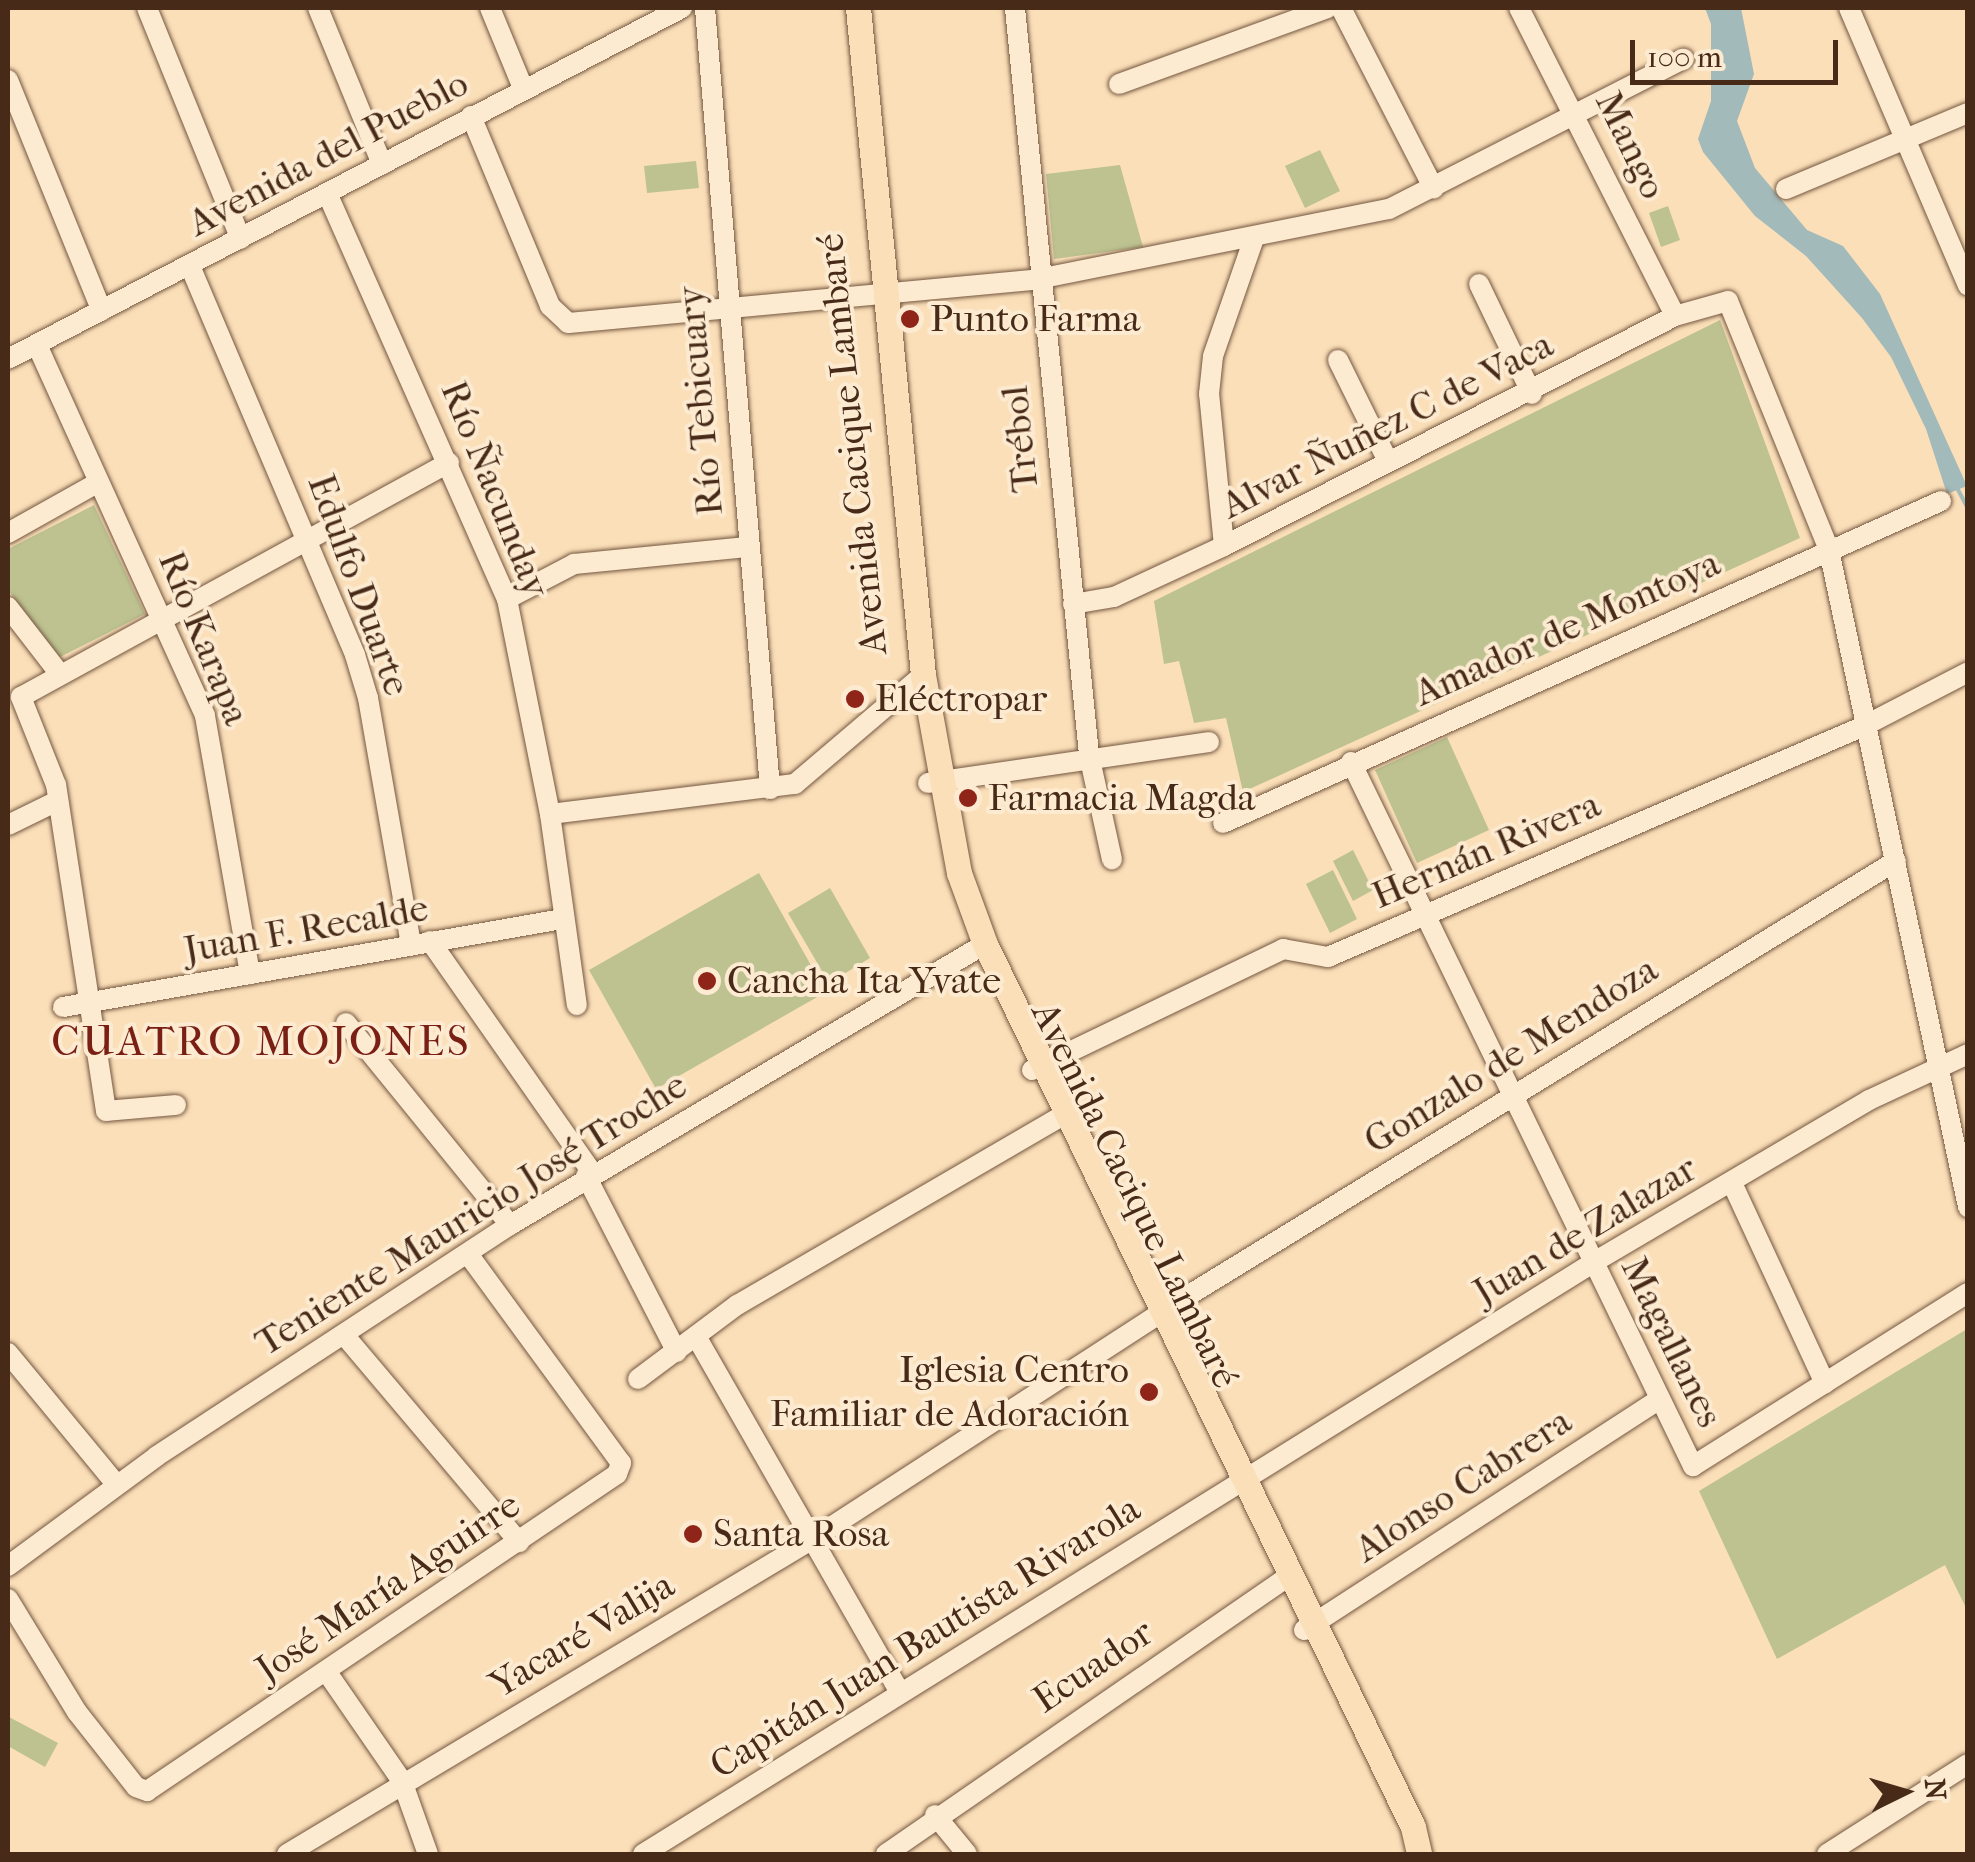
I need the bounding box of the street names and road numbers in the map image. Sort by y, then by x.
street label: Avenida del Pueblo [180,60,476,246]
street label: Mango [1586,84,1676,206]
street label: Avenida Cacique Lambaré [807,231,897,657]
street label: Río Tebicuary [667,284,733,518]
street label: Alvar Ñuñez C de Vaca [1214,322,1560,528]
street label: Río Ñacunday [431,374,559,604]
street label: Trébol [992,383,1048,495]
street label: Edulfo Duarte [298,468,420,702]
street label: Amador de Montoya [1407,540,1727,716]
street label: Río Karapa [149,544,259,732]
street label: Hernán Rivera [1365,781,1607,919]
street label: Juan F. Recalde [180,885,432,973]
street label: Gonzalo de Mendoza [1356,946,1666,1164]
street label: Avenida Cacique Lambaré [1022,995,1248,1395]
street label: Teniente Mauricio José Troche [247,1062,695,1366]
street label: Juan de Zalazar [1465,1145,1705,1315]
street label: Magallanes [1611,1250,1733,1434]
street label: Alonso Cabrera [1346,1398,1580,1572]
street label: José María Aguirre [247,1482,529,1692]
street label: Capitán Juan Bautista Rivarola [702,1486,1148,1788]
street label: Yacaré Valija [482,1562,682,1708]
street label: Ecuador [1024,1609,1162,1723]

